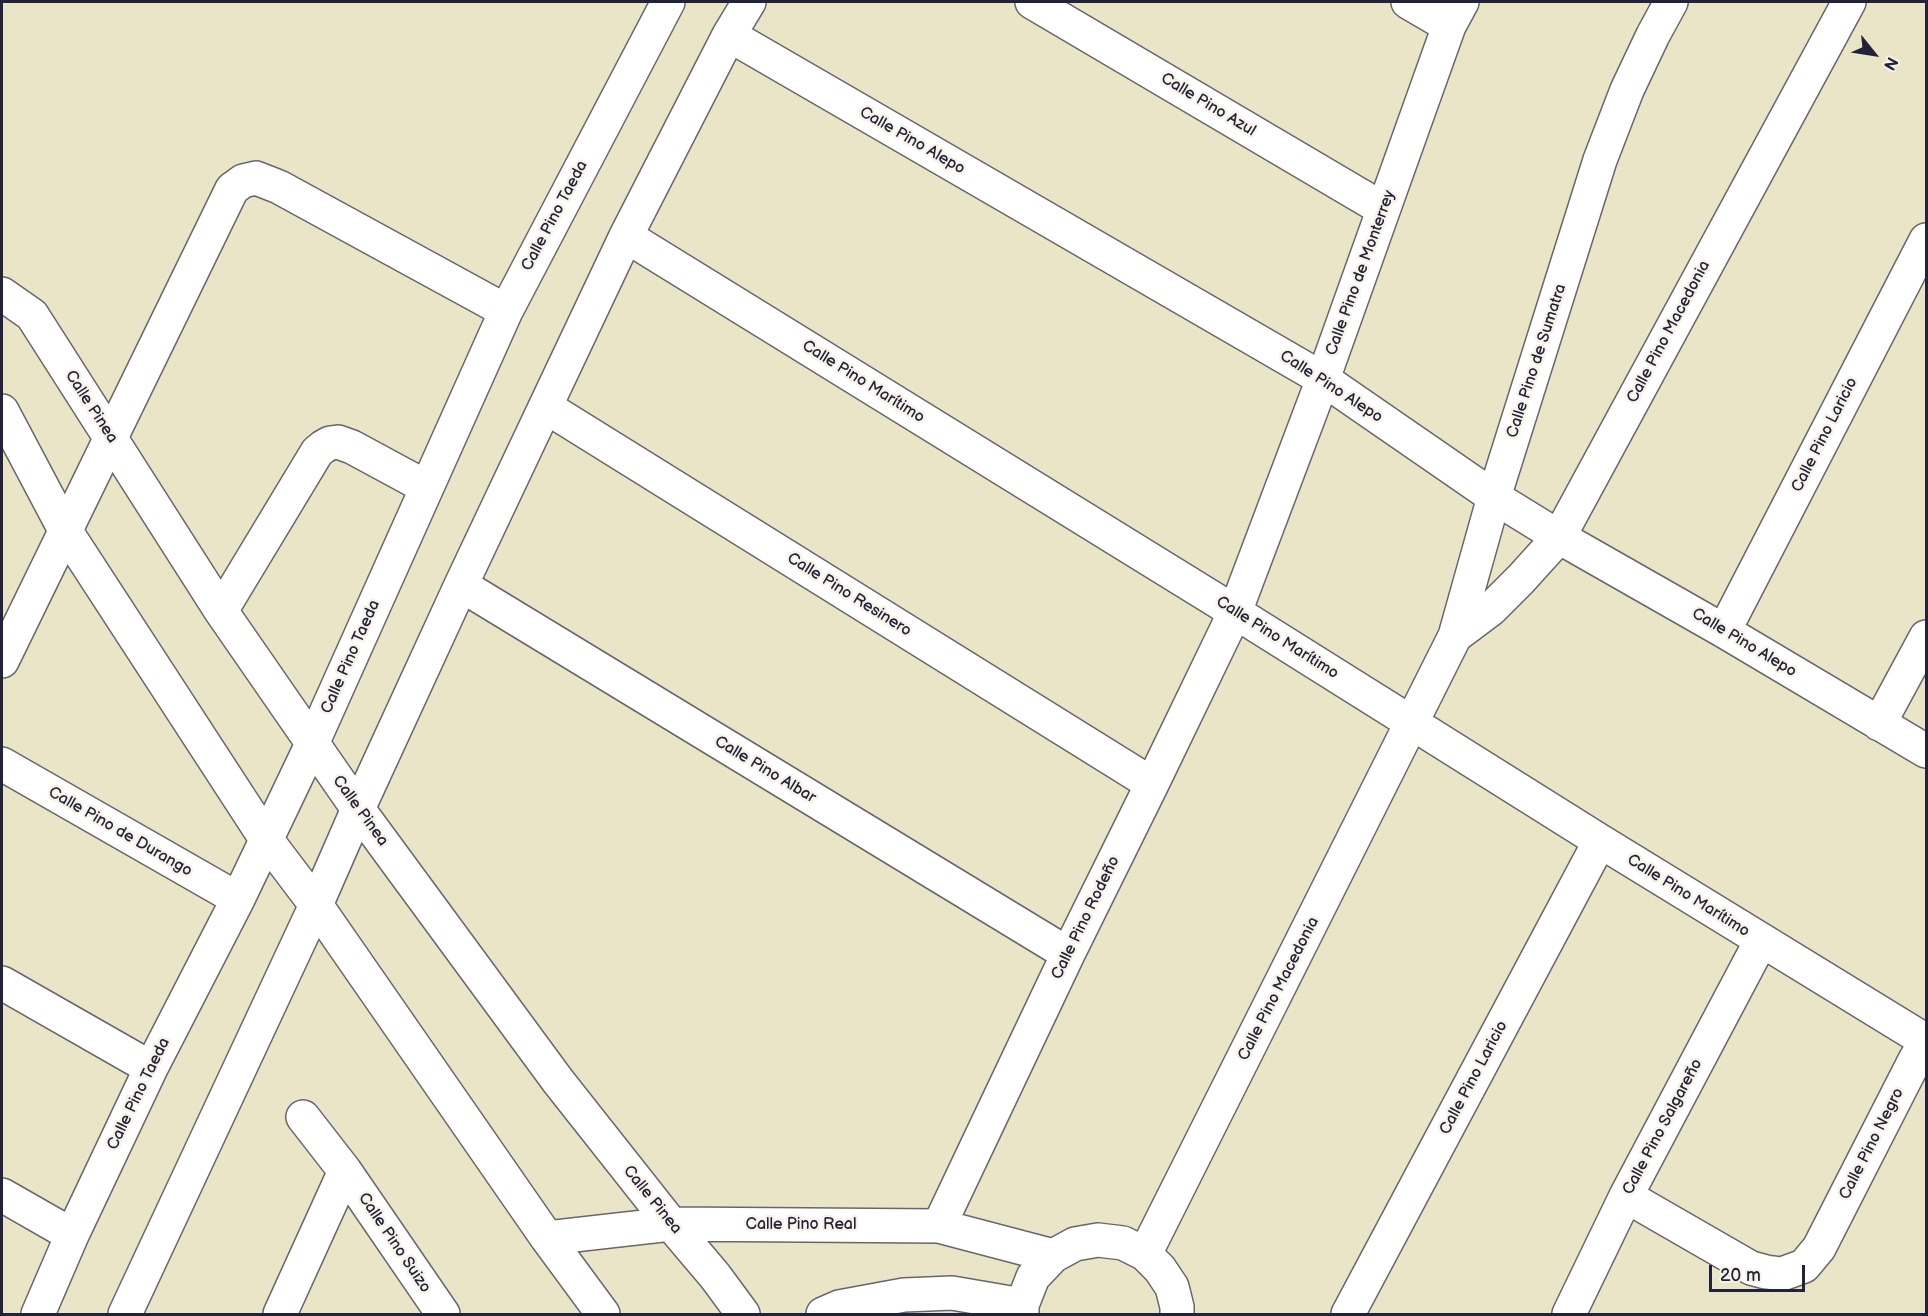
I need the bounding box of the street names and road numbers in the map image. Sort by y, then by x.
street label: Calle Pino Azul [1157,69,1259,141]
street label: Calle Pino Alepo [856,103,968,179]
street label: Calle Pino Taeda [518,158,592,274]
street label: Calle Pino de Monterrey [1322,188,1400,358]
street label: Calle Pino Macedonia [1623,258,1715,406]
street label: Calle Pino de Sumatra [1503,282,1571,440]
street label: Calle Pino Marítimo [798,337,928,427]
street label: Calle Pino Alepo [1276,347,1386,427]
street label: Calle Pinea [60,367,122,447]
street label: Calle Pino Laricio [1788,374,1862,496]
street label: Calle Pino Resinero [783,549,915,641]
street label: Calle Pino Marítimo [1212,593,1342,683]
street label: Calle Pino Taeda [317,597,385,717]
street label: Calle Pino Alepo [1688,604,1800,682]
street label: Calle Pino Albar [711,732,819,808]
street label: Calle Pinea [328,772,392,850]
street label: Calle Pino de Durango [45,783,195,881]
street label: Calle Pino Marítimo [1623,851,1753,941]
street label: Calle Pino Rodeño [1048,853,1124,983]
street label: Calle Pino Macedonia [1234,914,1324,1064]
street label: Calle Pino Laricio [1436,1018,1512,1138]
street label: Calle Pino Taeda [104,1035,174,1153]
street label: Calle Pino Salgareño [1619,1056,1707,1198]
street label: Calle Pino Negro [1836,1085,1908,1203]
street label: Calle Pinea [619,1162,685,1238]
street label: Calle Pino Suizo [354,1189,434,1297]
street label: Calle Pino Real [746,1215,856,1235]

